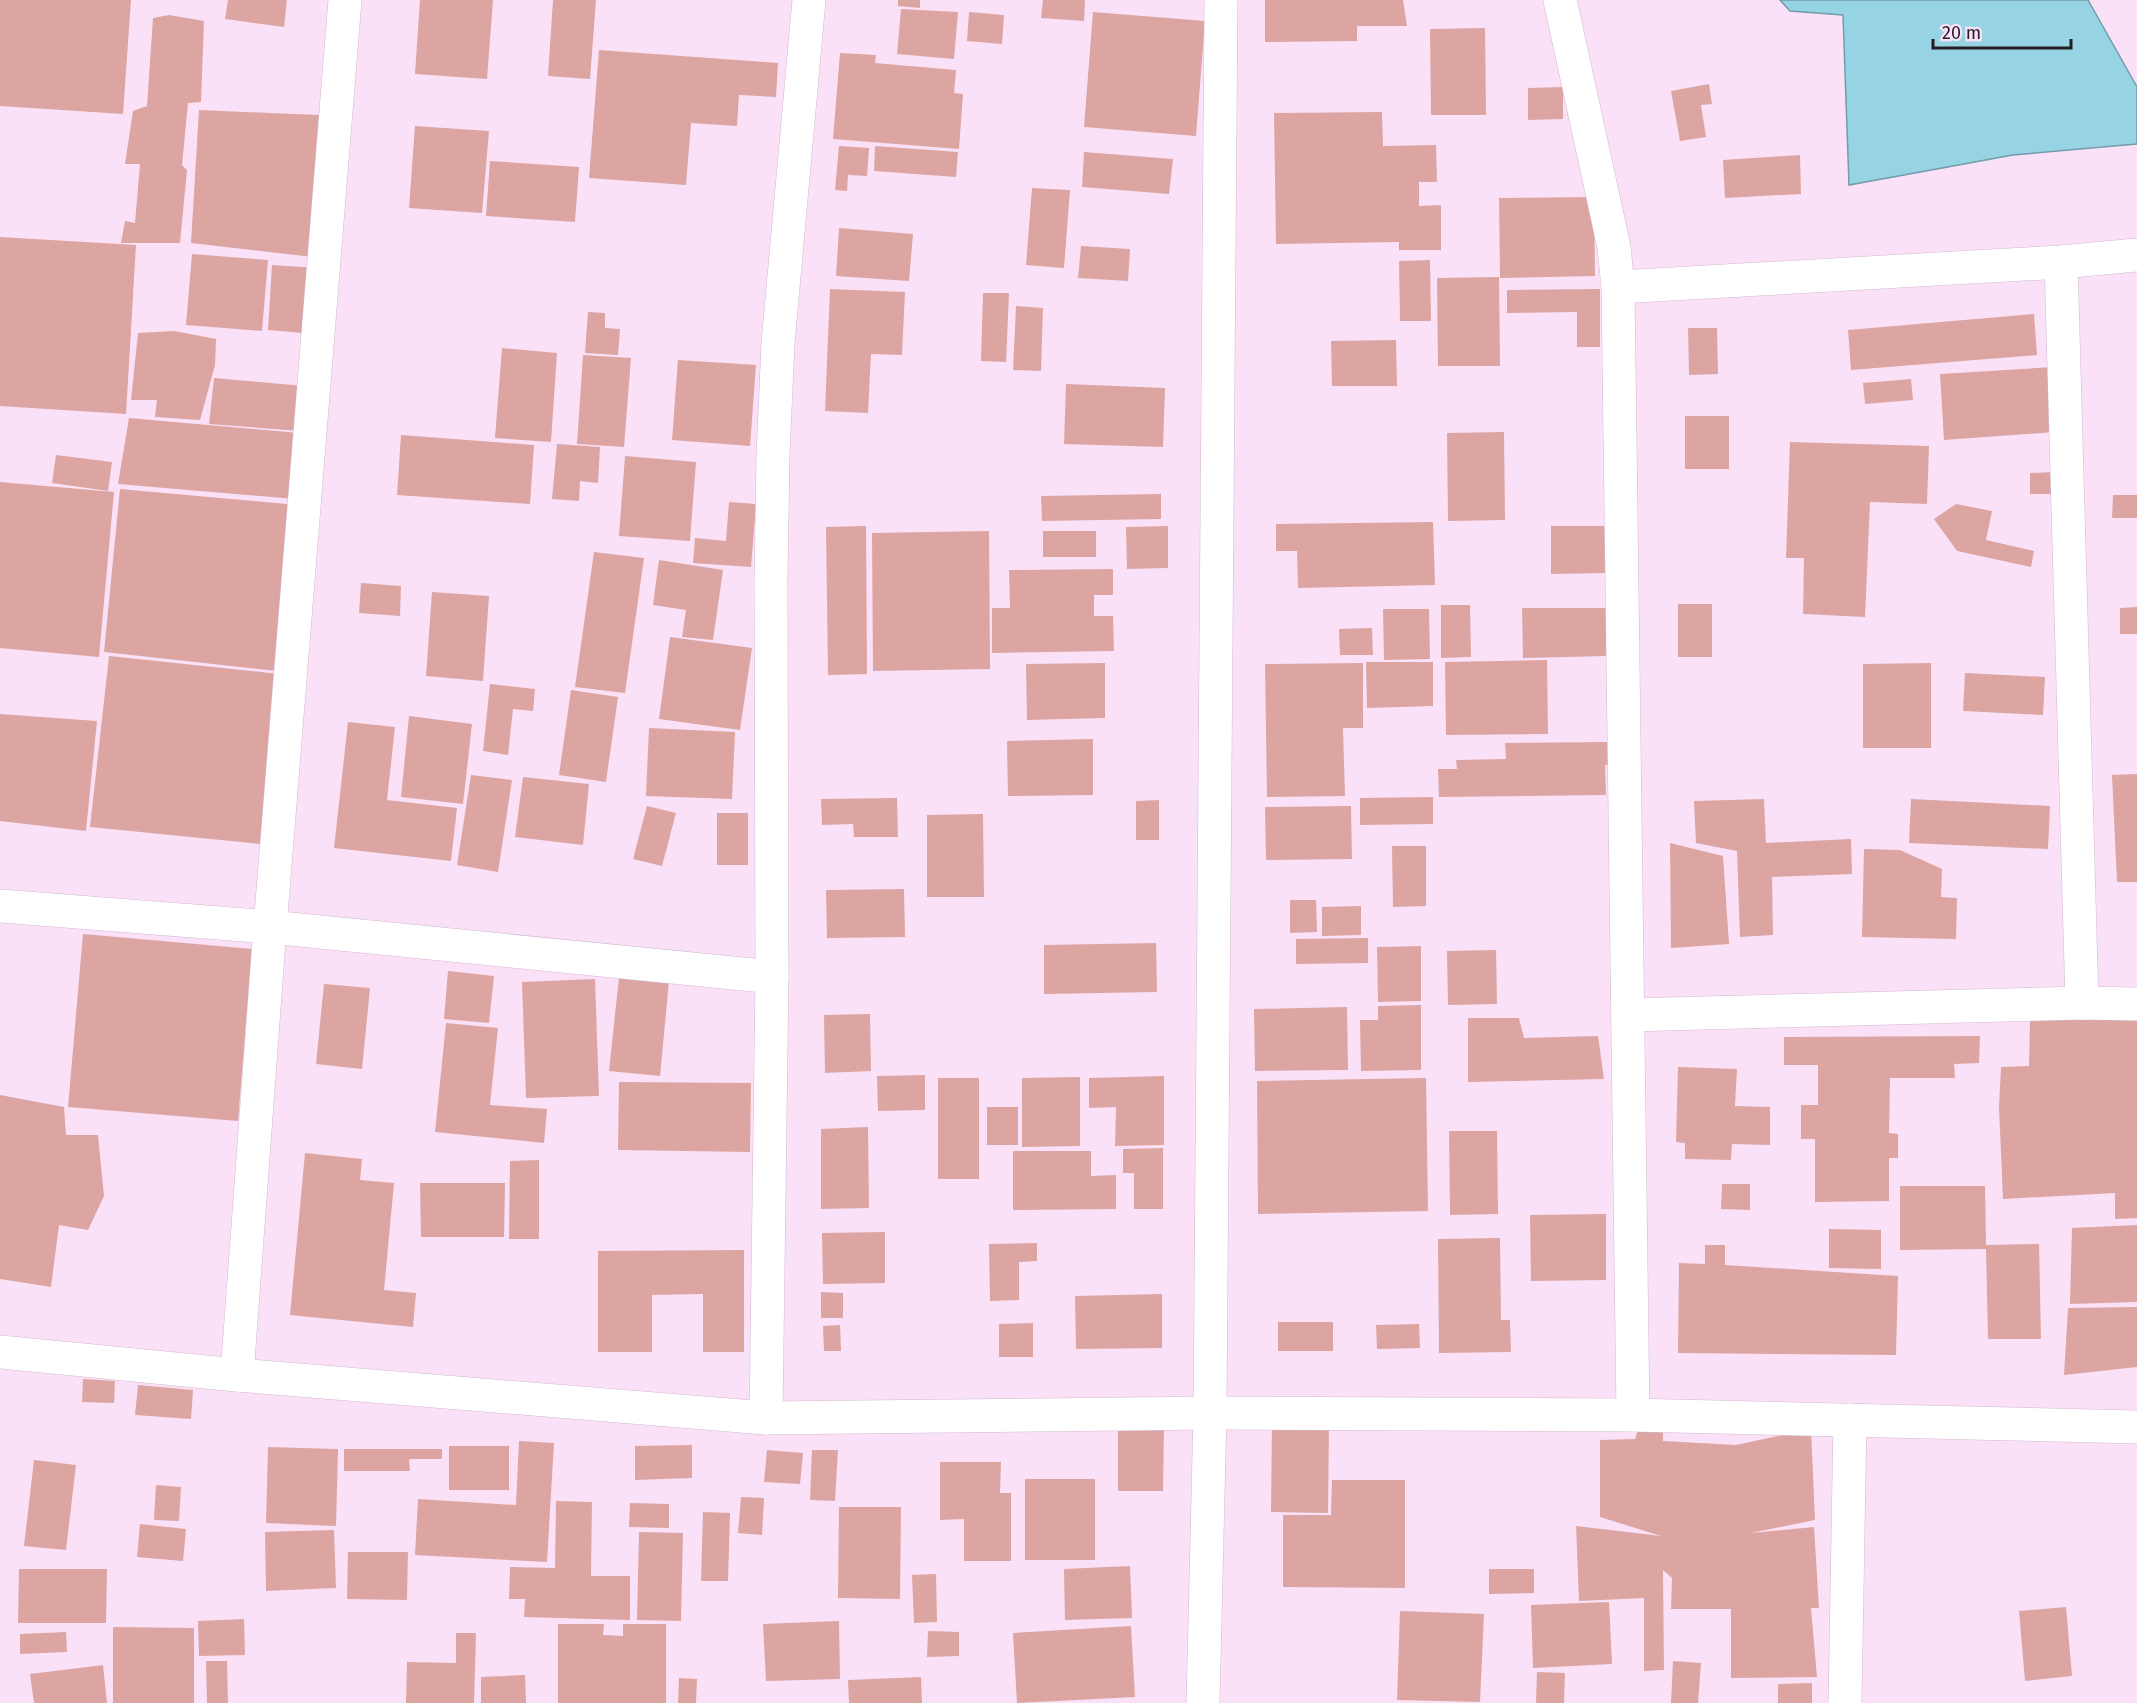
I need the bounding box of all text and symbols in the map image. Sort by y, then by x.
scale bar [1933,12,2071,50]
text: 20 m [1942,22,1981,44]

